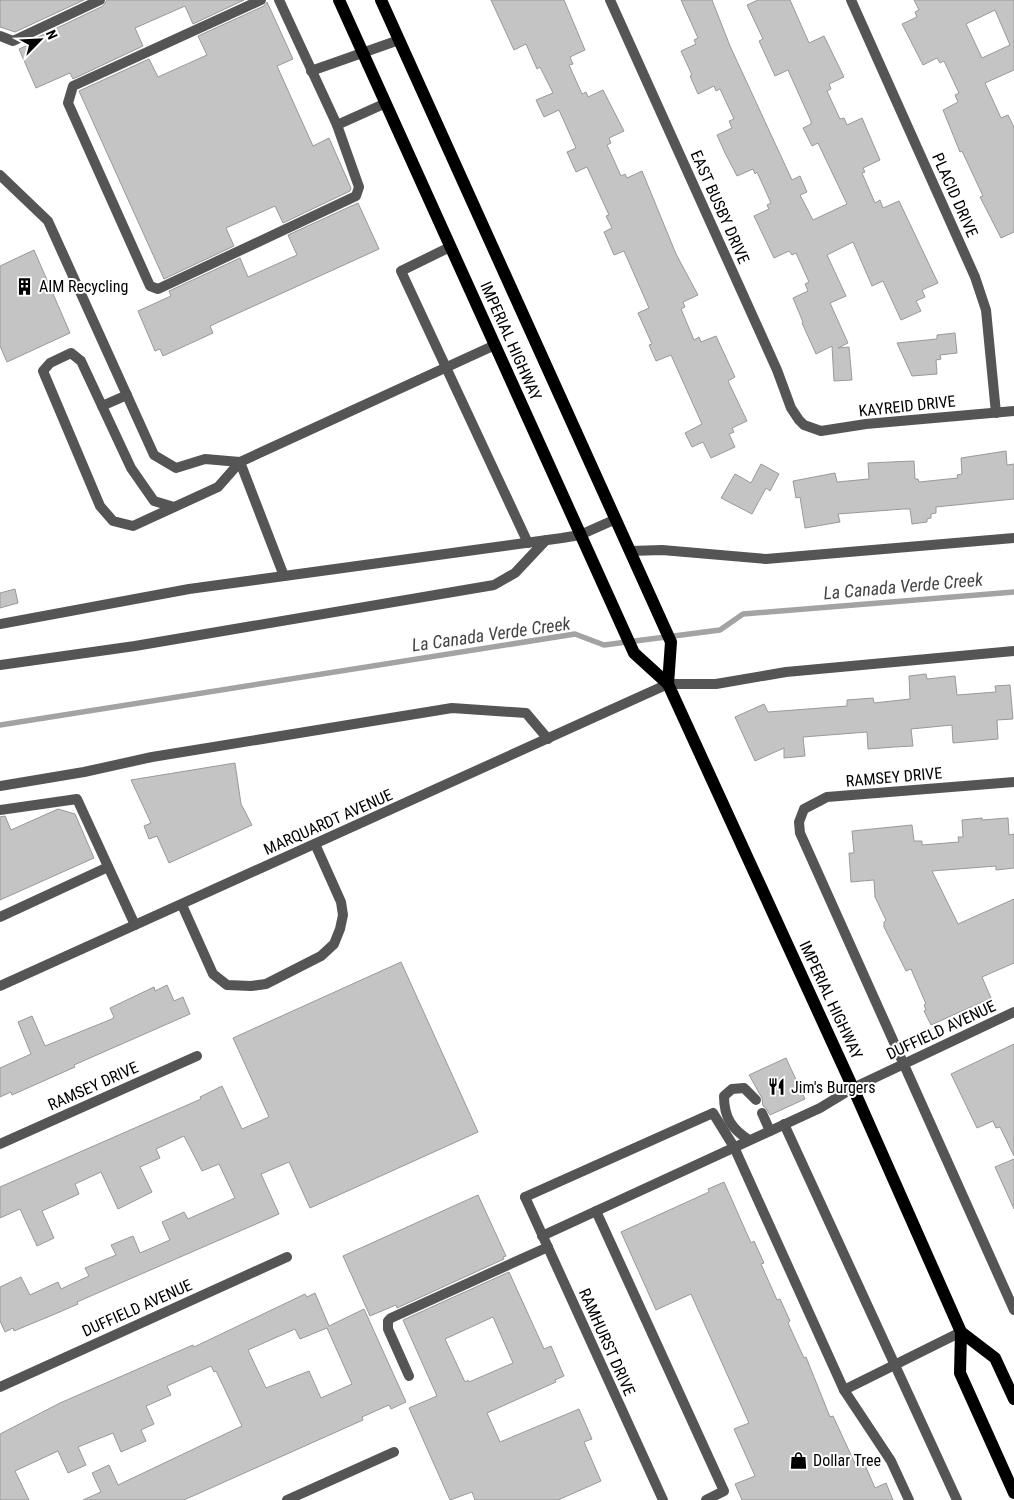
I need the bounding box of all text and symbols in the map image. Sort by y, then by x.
north arrow [15,15,65,65]
text: N [43,28,61,42]
street label: EAST BUSBY DRIVE [686,147,754,267]
street label: PLACID DRIVE [928,150,982,240]
building icon: AIM Recycling [15,276,35,296]
place label: AIM Recycling [39,277,128,296]
street label: IMPERIAL HIGHWAY [476,279,546,404]
street label: KAYREID DRIVE [858,391,956,421]
water label: La Canada Verde Creek [822,568,985,603]
water label: La Canada Verde Creek [410,612,573,656]
street label: RAMSEY DRIVE [845,763,943,791]
street label: MARQUARDT AVENUE [261,785,395,859]
street label: IMPERIAL HIGHWAY [795,938,867,1063]
street label: DUFFIELD AVENUE [883,996,999,1064]
street label: RAMSEY DRIVE [45,1058,141,1114]
restaurant icon: Jim's Burgers [767,1077,787,1097]
place label: Jim's Burgers [791,1078,876,1097]
street label: DUFFIELD AVENUE [79,1275,195,1341]
street label: RAMHURST DRIVE [575,1285,639,1399]
shop icon: Dollar Tree [789,1450,809,1470]
place label: Dollar Tree [813,1451,881,1470]

